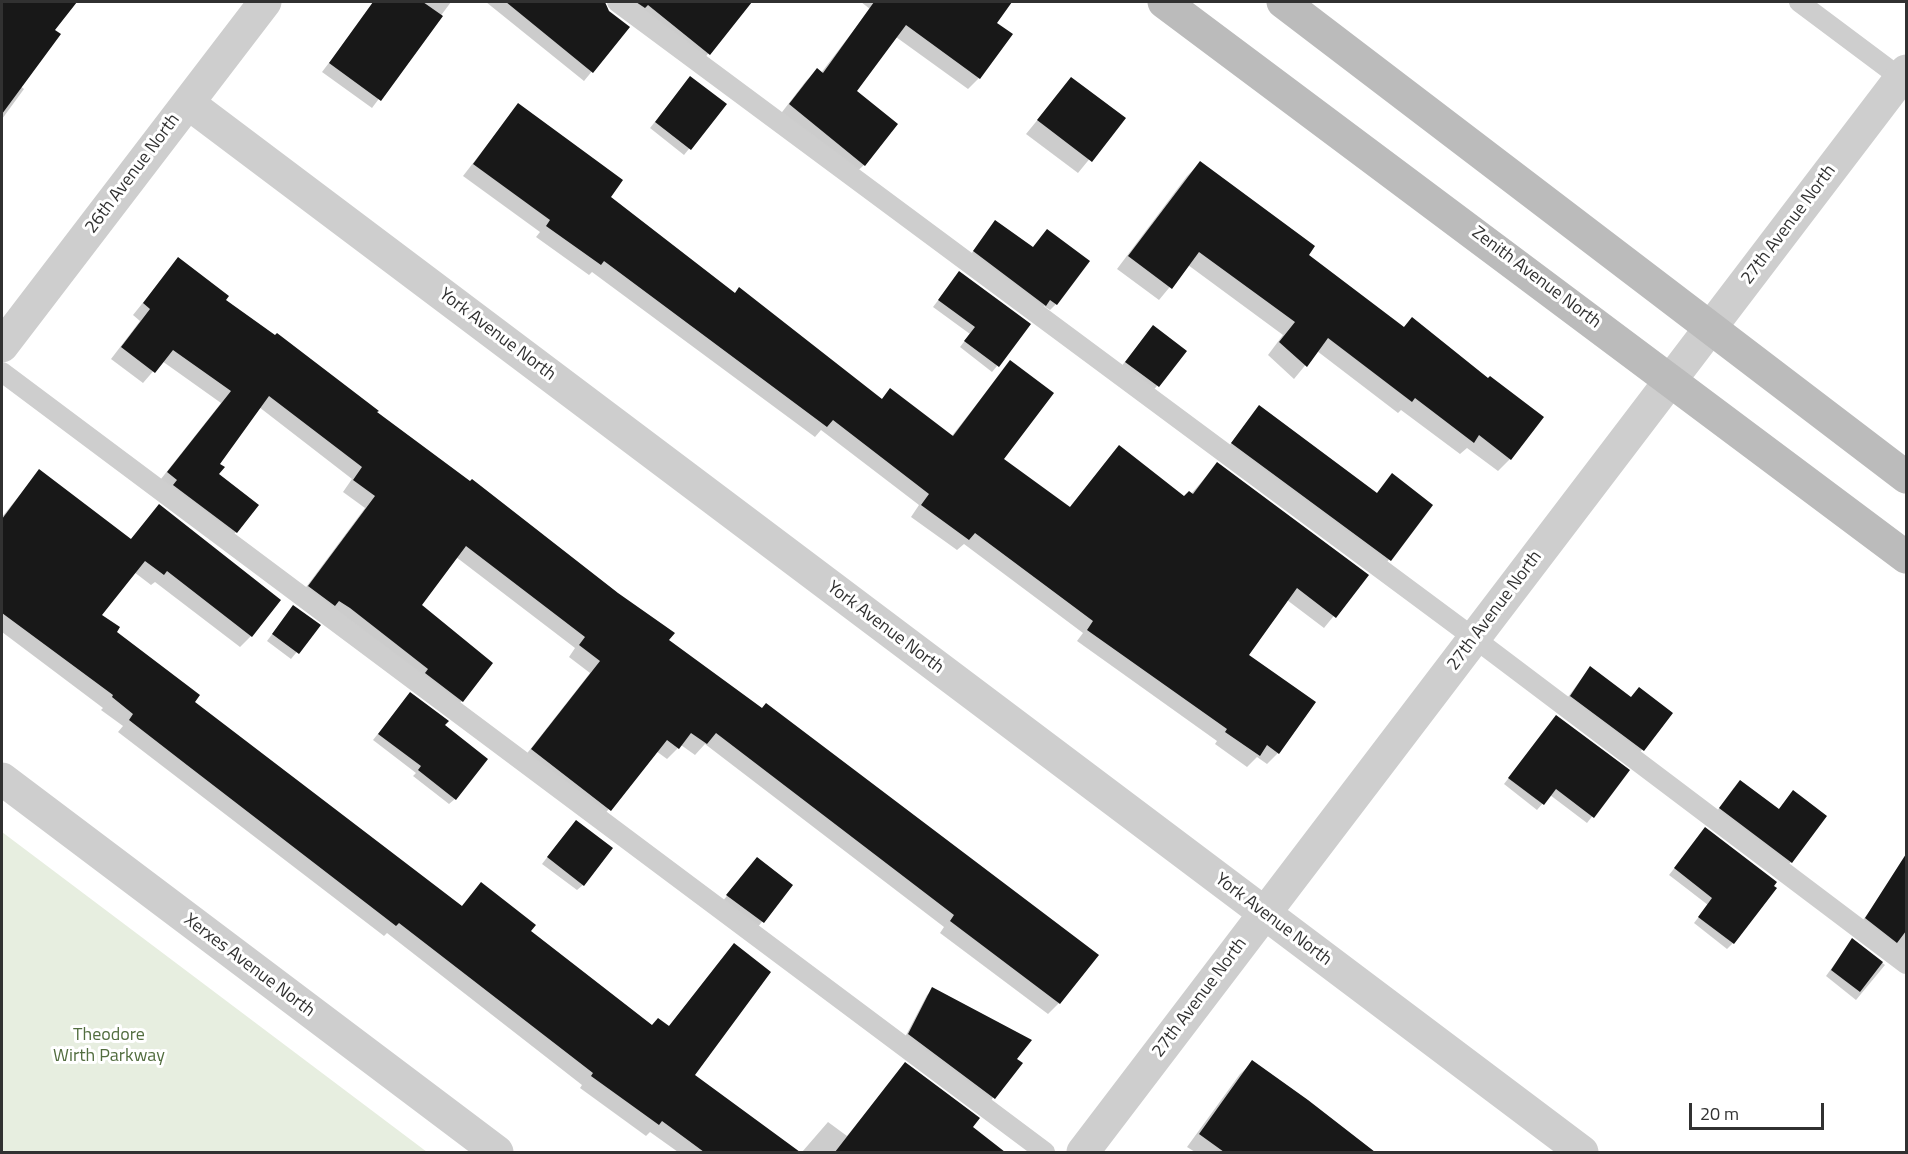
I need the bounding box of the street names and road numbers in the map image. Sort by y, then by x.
street label: 26th Avenue North [81,110,185,238]
street label: 27th Avenue North [1737,161,1841,289]
street label: Zenith Avenue North [1467,222,1605,334]
street label: York Avenue North [434,284,560,386]
street label: 27th Avenue North [1443,547,1547,675]
street label: York Avenue North [822,577,948,679]
street label: York Avenue North [1210,869,1336,971]
street label: Xerxes Avenue North [179,910,319,1022]
street label: 27th Avenue North [1148,934,1252,1062]

